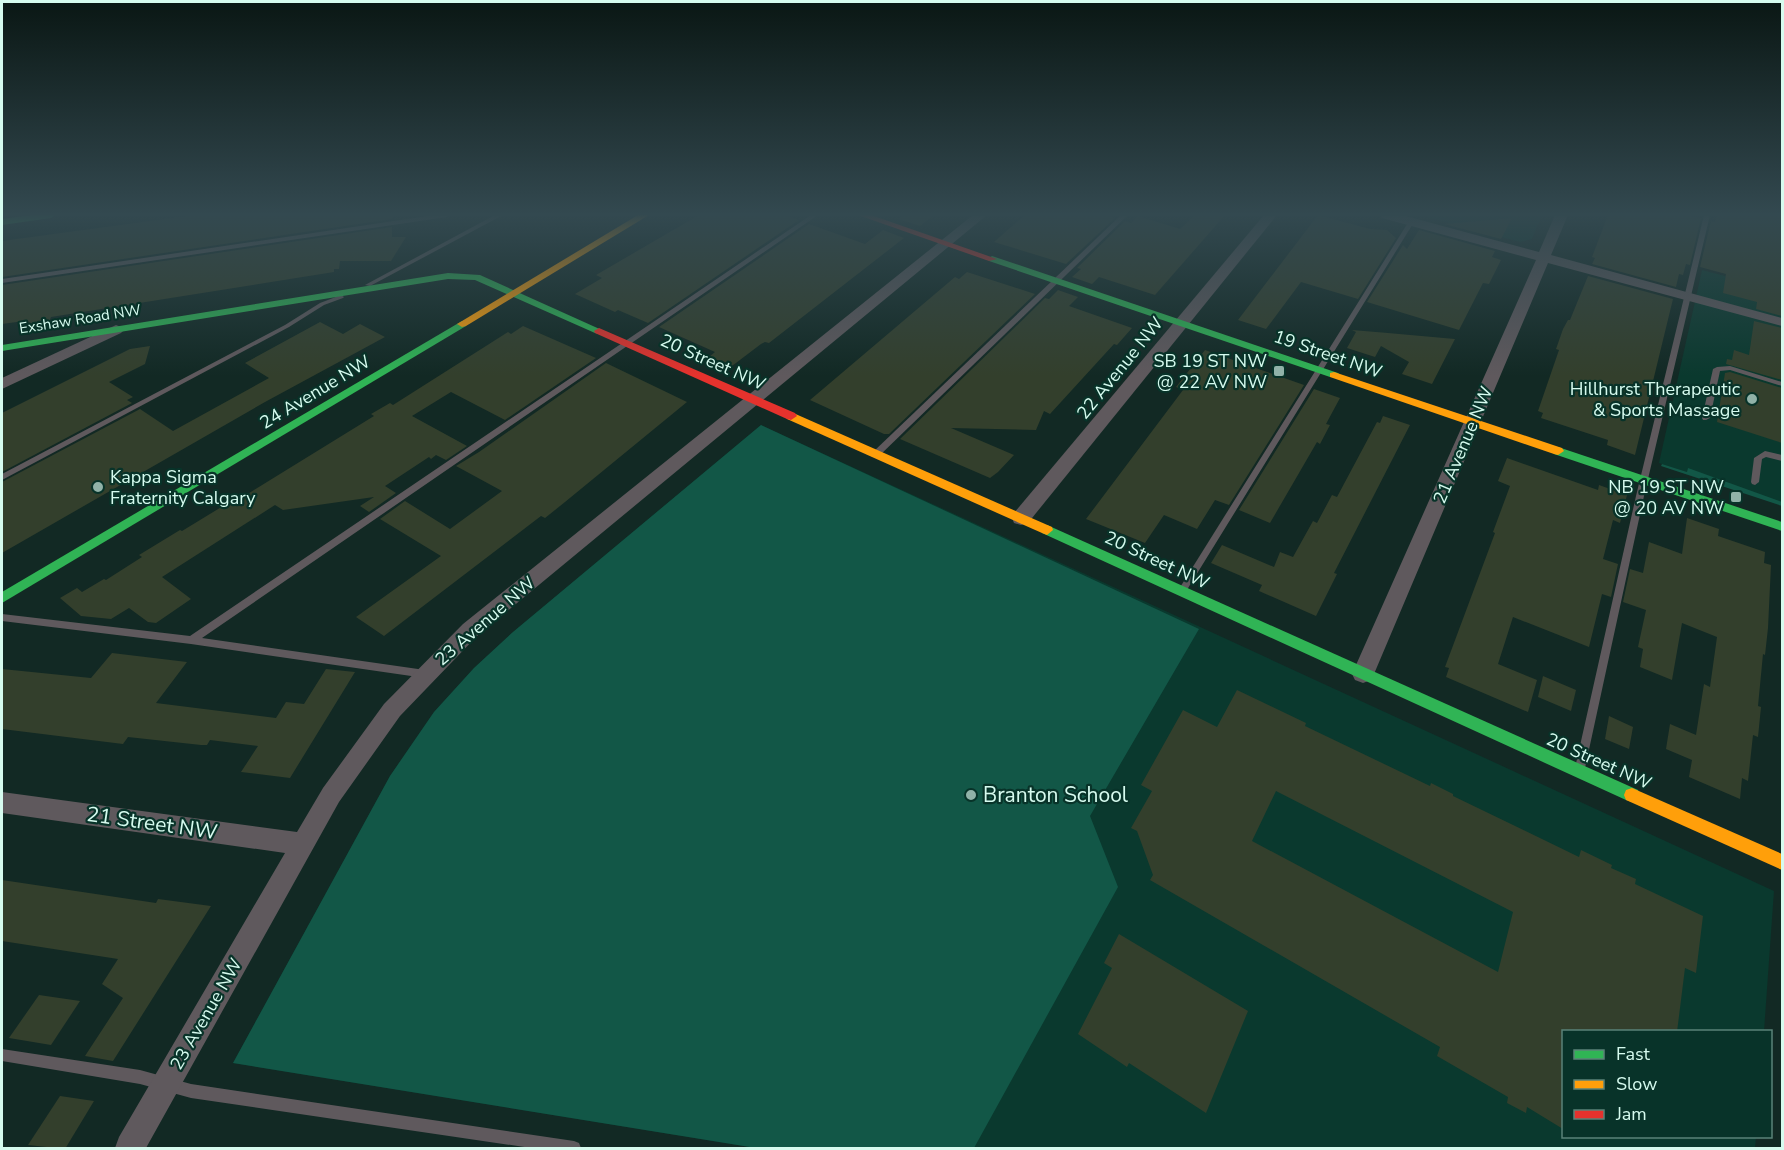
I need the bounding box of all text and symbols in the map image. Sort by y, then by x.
street label: Exshaw Road NW [18,299,143,338]
street label: 22 Avenue NW [1071,312,1169,424]
street label: 19 Street NW [1271,324,1386,384]
street label: 20 Street NW [656,328,770,396]
street label: 24 Avenue NW [255,349,375,435]
place label: SB 19 ST NW @ 22 AV NW [1154,349,1267,394]
marker: SB 19 ST NW @ 22 AV NW [1272,364,1286,378]
place label: Hillhurst Therapeutic & Sports Massage [1570,377,1740,422]
street label: 21 Avenue NW [1427,382,1499,507]
marker: Hillhurst Therapeutic & Sports Massage [1745,392,1759,406]
place label: Kappa Sigma Fraternity Calgary [110,465,256,510]
place label: NB 19 ST NW @ 20 AV NW [1608,475,1724,520]
marker: Kappa Sigma Fraternity Calgary [91,480,105,494]
marker: NB 19 ST NW @ 20 AV NW [1729,490,1743,504]
street label: 20 Street NW [1101,525,1213,595]
street label: 23 Avenue NW [430,571,540,671]
street label: 20 Street NW [1542,727,1656,795]
place label: Branton School [983,781,1129,809]
marker: Branton School [964,788,978,802]
street label: 21 Street NW [85,800,219,846]
street label: 23 Avenue NW [164,954,248,1074]
legend [1562,1030,1772,1138]
text: Fast [1616,1042,1651,1066]
text: Slow [1616,1072,1657,1096]
text: Jam [1615,1102,1647,1126]

